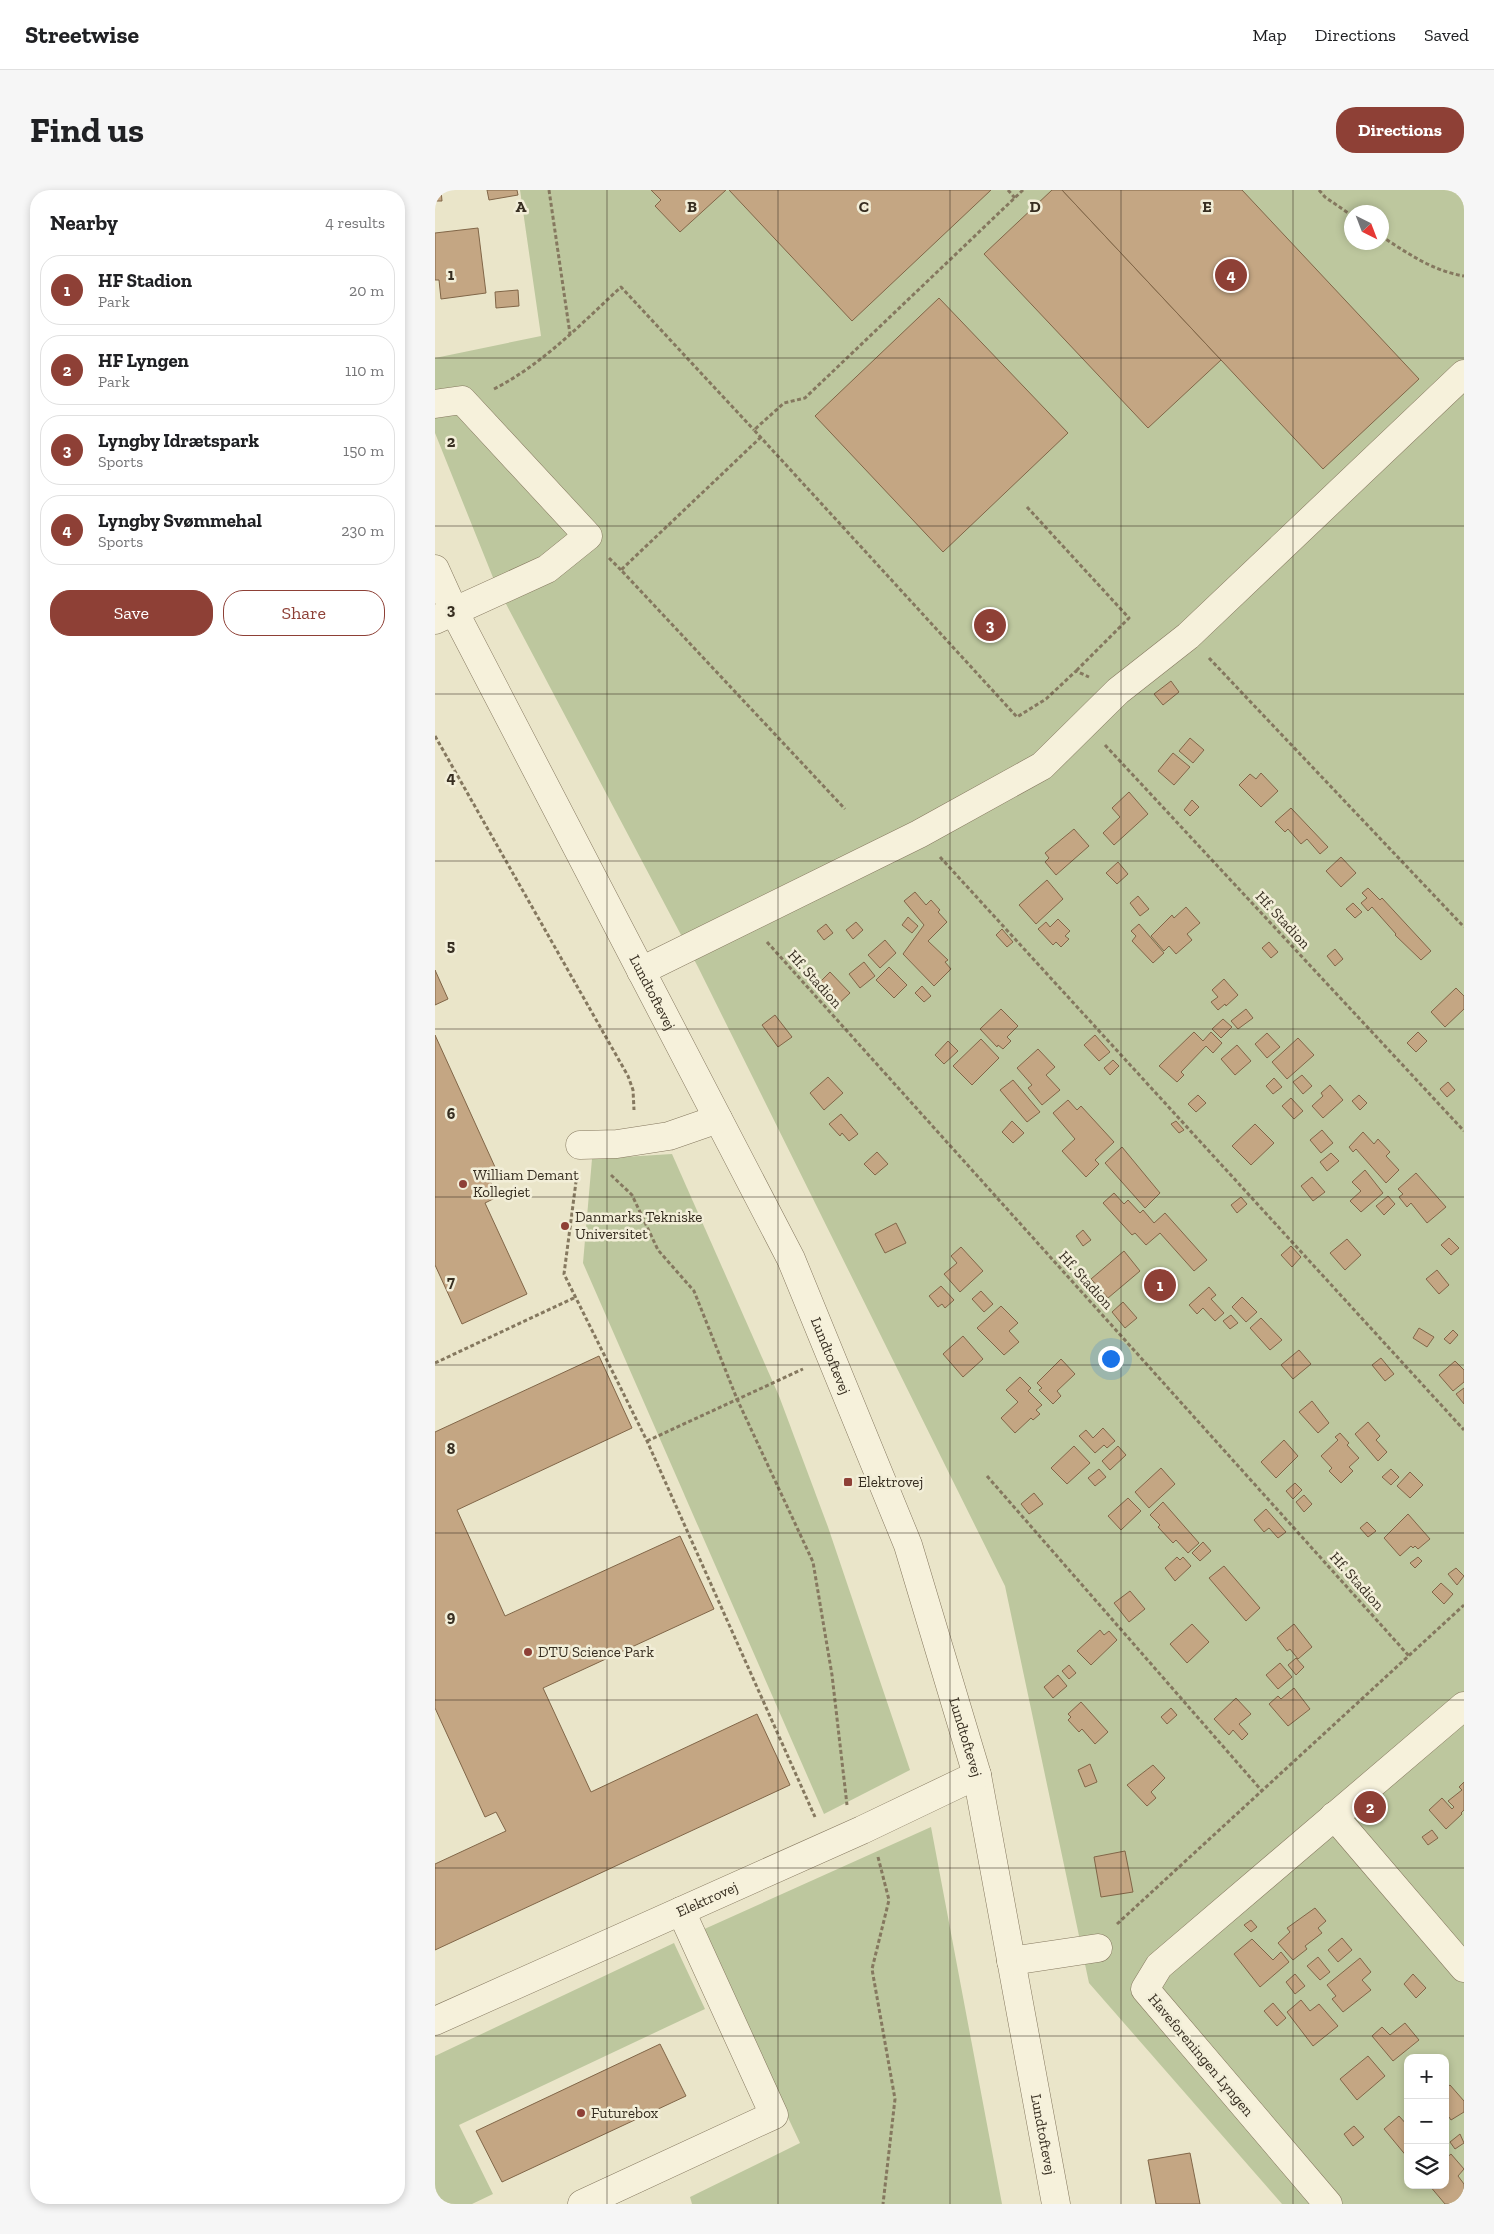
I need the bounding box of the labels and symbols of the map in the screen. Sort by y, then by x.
text: A [516,197,527,216]
text: B [687,197,697,216]
text: C [859,197,869,216]
text: D [1029,197,1041,216]
text: E [1202,197,1212,216]
north arrow [1344,205,1389,250]
pin: 4 [1215,256,1247,294]
text: 1 [448,265,455,284]
text: 2 [447,432,456,451]
text: 3 [447,600,456,619]
pin: 3 [974,606,1006,644]
text: 4 [446,768,456,787]
street label: Hf. Stadion [1252,887,1314,953]
text: 5 [447,936,455,955]
street label: Hf. Stadion [784,946,846,1012]
street label: Lundtoftevej [625,952,679,1033]
text: 6 [447,1104,456,1123]
place label: William Demant Kollegiet [473,1166,579,1201]
marker: William Demant Kollegiet [457,1178,469,1190]
place label: Danmarks Tekniske Universitet [575,1208,702,1243]
marker: Danmarks Tekniske Universitet [559,1220,571,1232]
street label: Hf. Stadion [1055,1247,1117,1313]
pin: 1 [1144,1266,1176,1304]
text: 7 [447,1272,455,1291]
street label: Lundtoftevej [807,1314,854,1397]
your location [1098,1346,1124,1372]
text: 8 [447,1439,456,1458]
place label: Elektrovej [858,1473,923,1491]
marker: Elektrovej [842,1476,854,1488]
street label: Hf. Stadion [1326,1548,1388,1614]
text: 9 [447,1607,456,1626]
place label: DTU Science Park [538,1643,654,1661]
marker: DTU Science Park [522,1646,534,1658]
street label: Lundtoftevej [945,1695,986,1779]
pin: 2 [1354,1788,1386,1826]
street label: Elektrovej [674,1878,741,1921]
street label: Haveforeningen Lyngen [1144,1990,1258,2120]
street label: Lundtoftevej [1027,2092,1059,2176]
place label: Futurebox [591,2104,659,2122]
marker: Futurebox [575,2107,587,2119]

